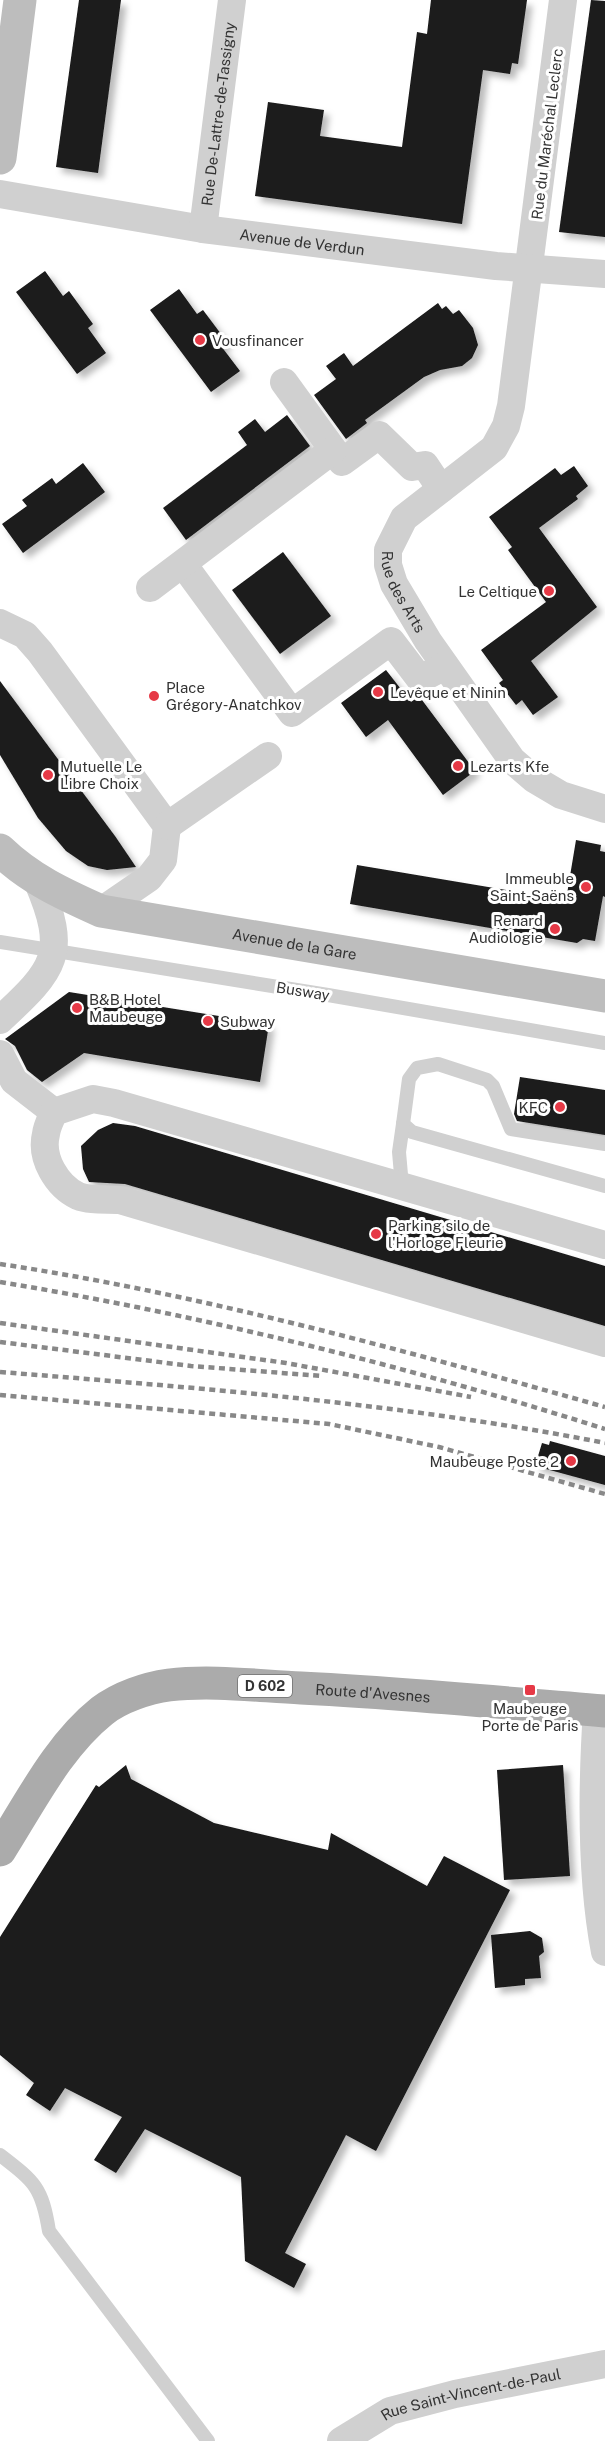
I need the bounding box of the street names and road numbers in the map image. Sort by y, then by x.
street label: Rue De-Lattre-de-Tassigny [198,21,238,207]
street label: Rue du Maréchal Leclerc [528,47,566,221]
street label: Avenue de Verdun [239,225,366,258]
street label: Rue des Arts [379,551,429,635]
street label: Avenue de la Gare [231,925,358,963]
street label: Busway [275,978,331,1004]
road number: D 602 [238,1675,292,1697]
street label: Route d'Avesnes [315,1680,431,1705]
street label: Rue Saint-Vincent-de-Paul [377,2365,562,2423]

